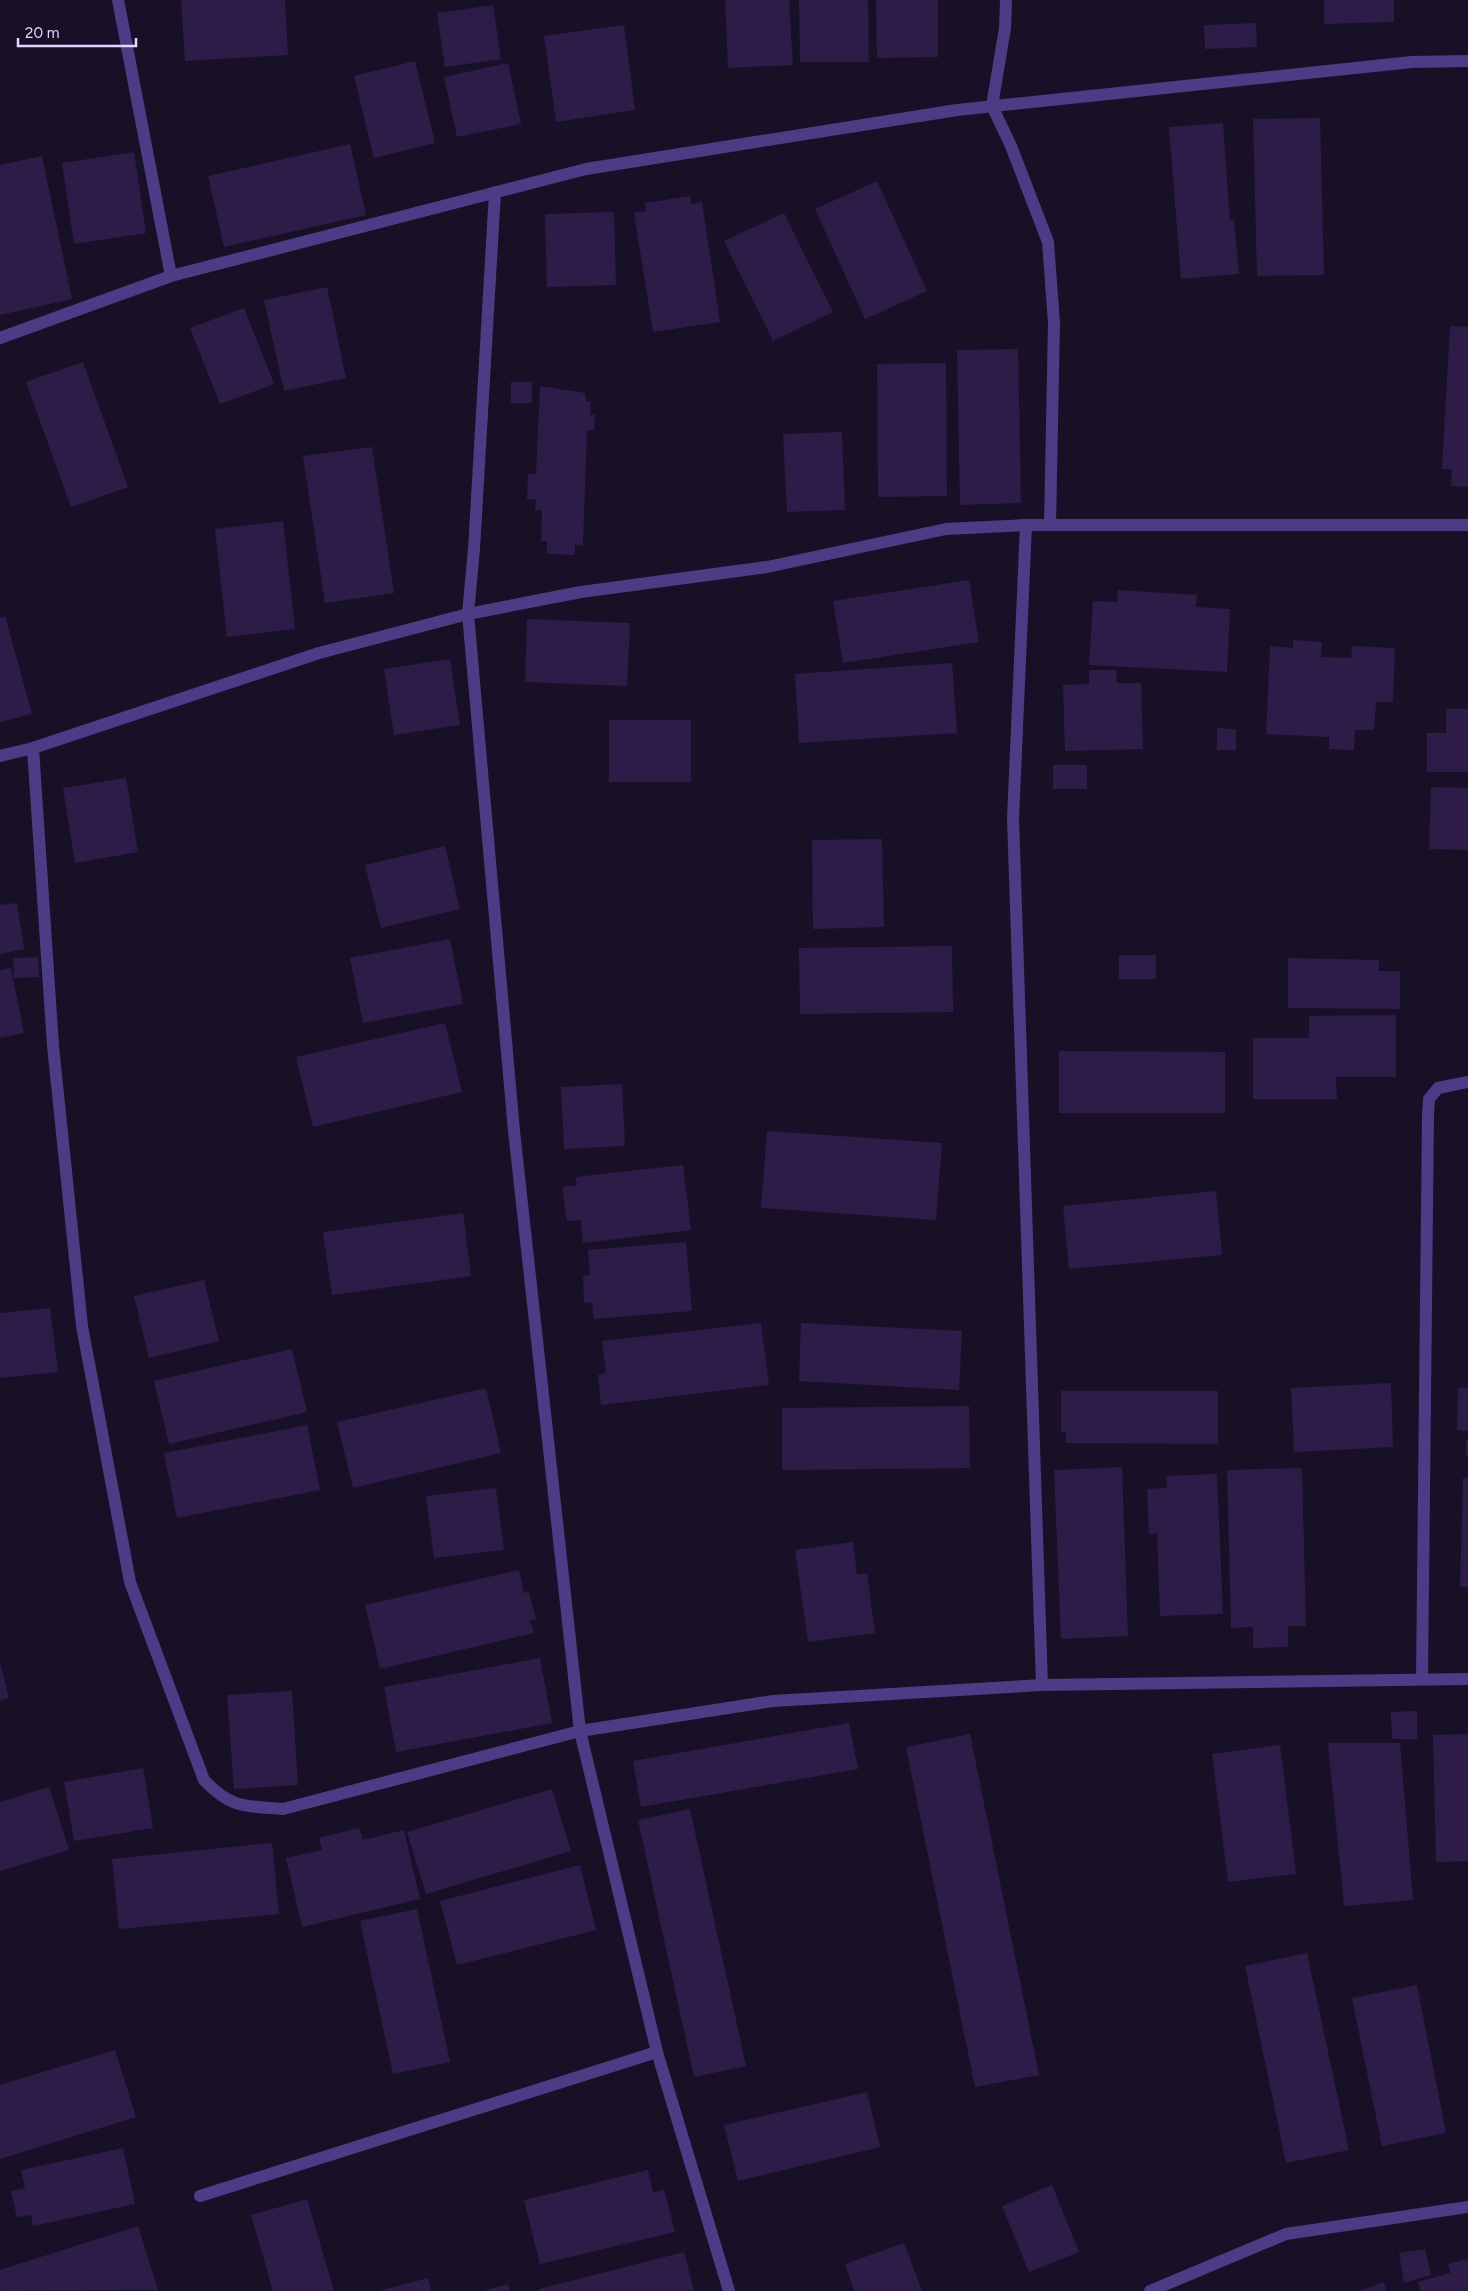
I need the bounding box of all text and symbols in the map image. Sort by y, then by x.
scale bar [18,15,135,47]
text: 20 m [25,24,59,42]

